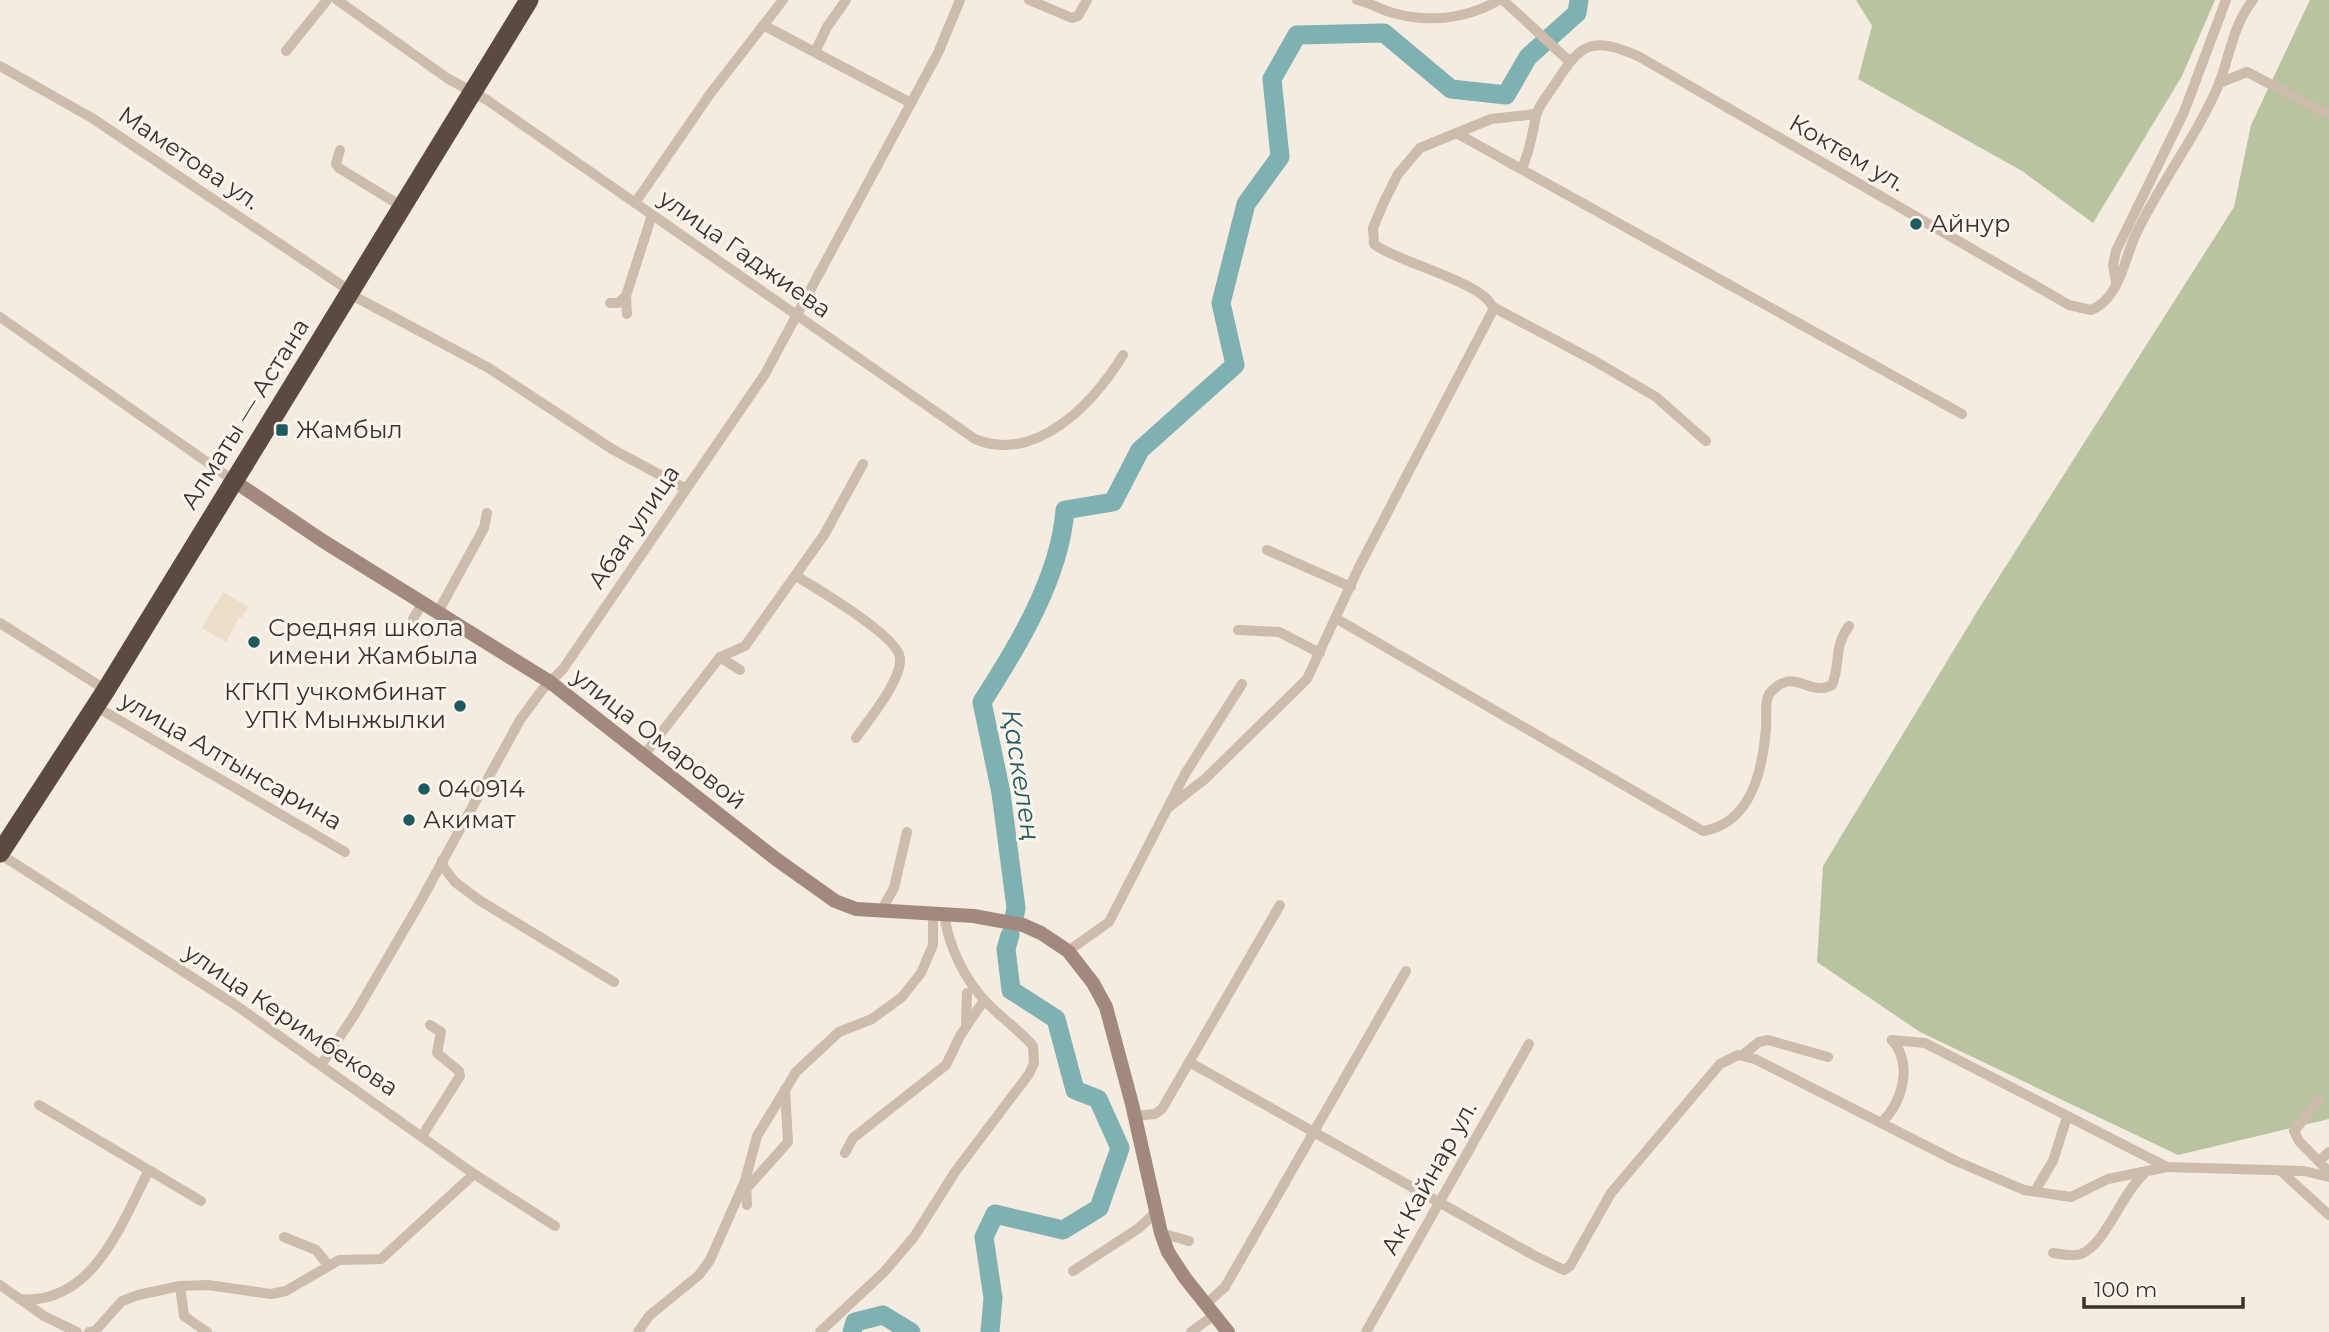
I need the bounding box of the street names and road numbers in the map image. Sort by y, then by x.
street label: Маметова ул. [113,100,266,216]
street label: Коктем ул. [1784,108,1910,197]
street label: улица Гаджиева [653,183,837,324]
street label: Алматы — Астана [174,313,315,514]
street label: Абая улица [582,459,686,594]
street label: улица Омаровой [566,661,752,816]
street label: улица Алтынсарина [114,685,347,836]
street label: улица Керимбекова [178,937,404,1102]
street label: Ак Кайнар ул. [1374,1096,1483,1260]

